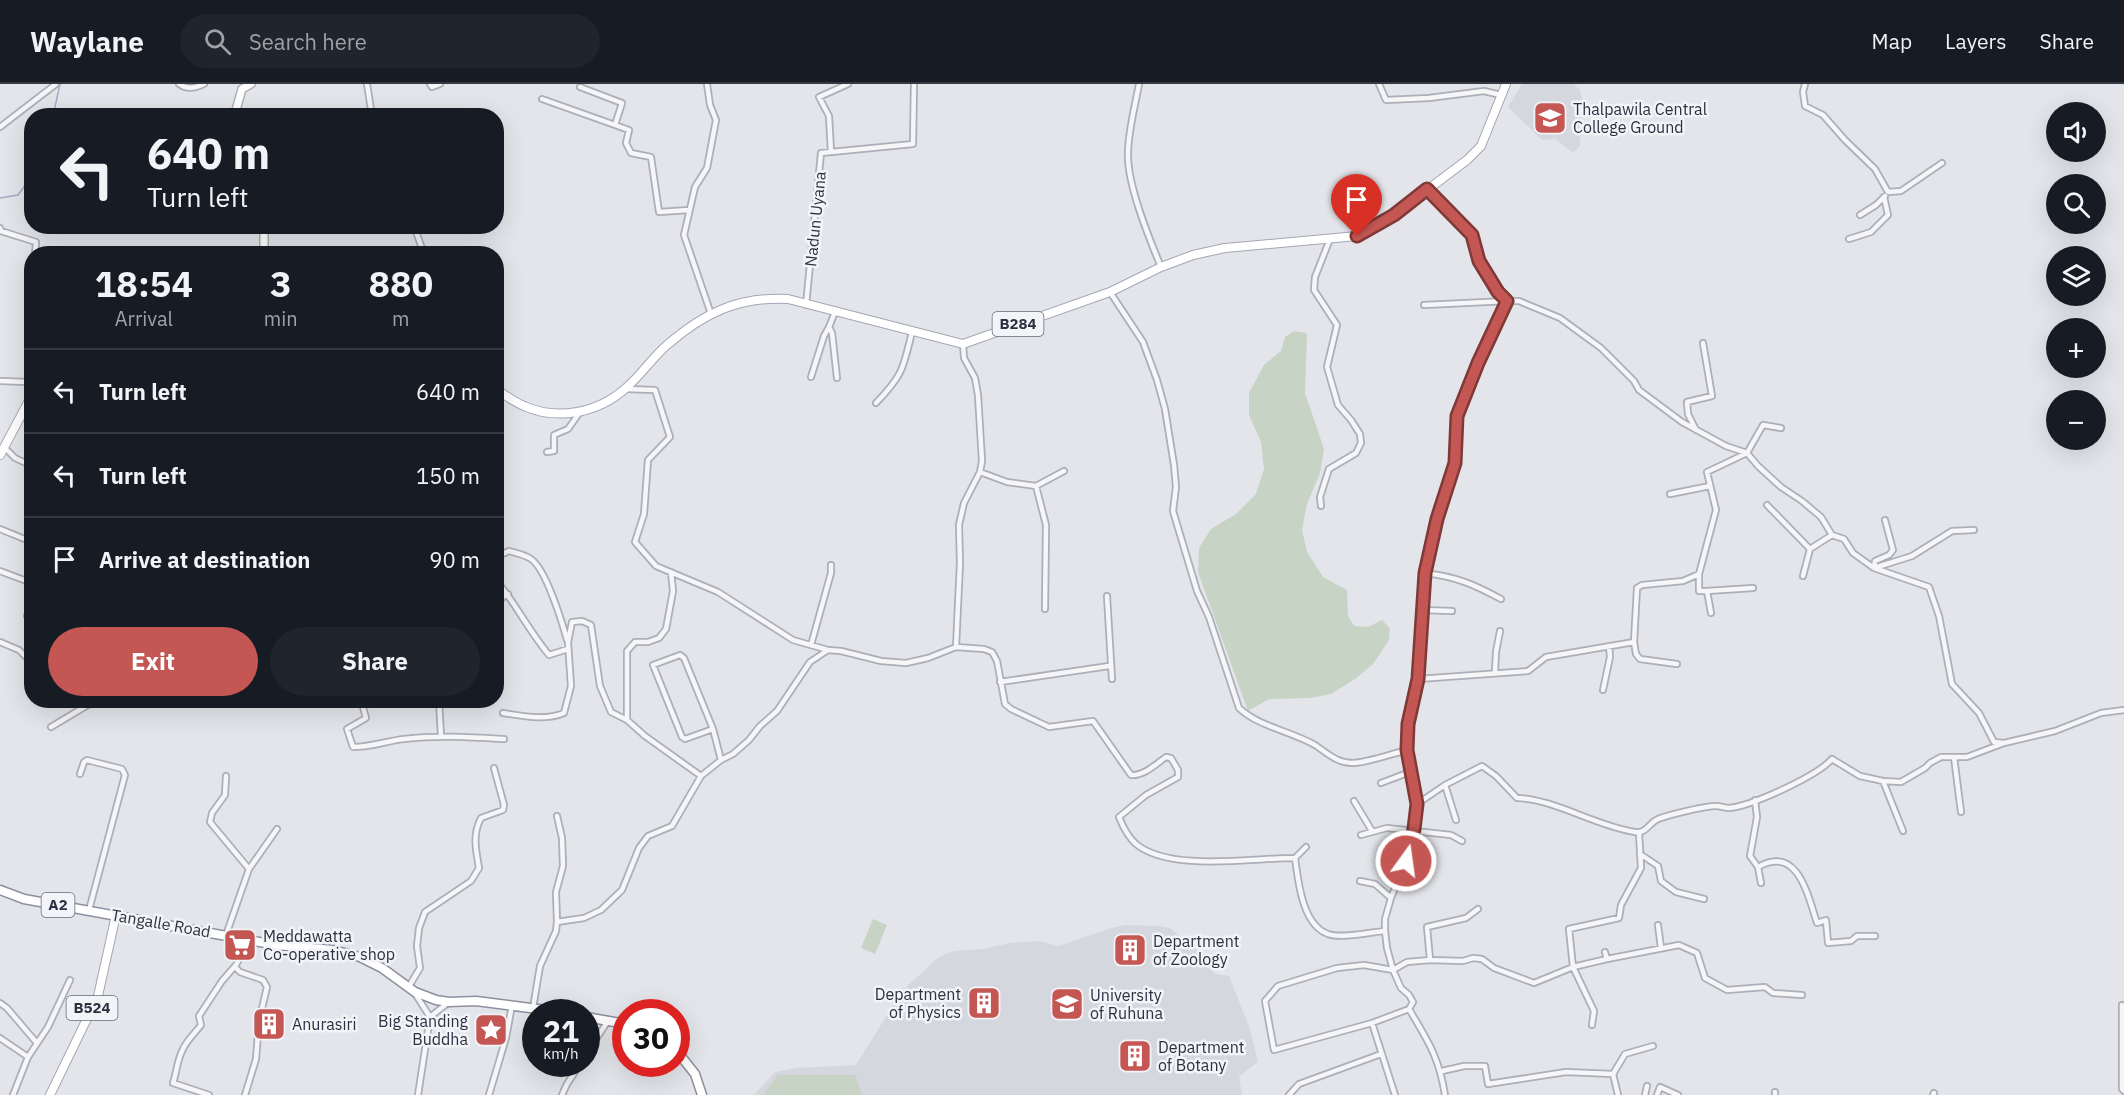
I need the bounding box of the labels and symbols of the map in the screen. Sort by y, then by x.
place label: Thalpawila Central College Ground [1573,99,1707,137]
school or university icon: Thalpawila Central College Ground [1532,100,1568,136]
street label: Nadun Uyana [800,170,830,268]
pin [1331,174,1382,236]
road number: B284 [992,312,1044,336]
position arrow [1374,829,1438,893]
road number: A2 [42,893,74,917]
street label: Tangalle Road [110,904,212,942]
place label: Meddawatta Co-operative shop [263,926,395,964]
supermarket icon: Meddawatta Co-operative shop [222,927,258,963]
place label: Department of Zoology [1153,931,1239,969]
building icon: Department of Zoology [1112,932,1148,968]
place label: Department of Physics [875,984,961,1022]
building icon: Department of Physics [966,985,1002,1021]
place label: University of Ruhuna [1090,985,1163,1023]
school or university icon: University of Ruhuna [1049,986,1085,1022]
road number: B524 [66,996,118,1020]
speed limit sign: 30 [612,999,690,1077]
building icon: Anurasiri [251,1006,287,1042]
place label: Big Standing Buddha [378,1011,469,1049]
place icon: Big Standing Buddha [473,1012,509,1048]
place label: Anurasiri [292,1014,356,1034]
place label: Department of Botany [1158,1037,1244,1075]
building icon: Department of Botany [1117,1038,1153,1074]

